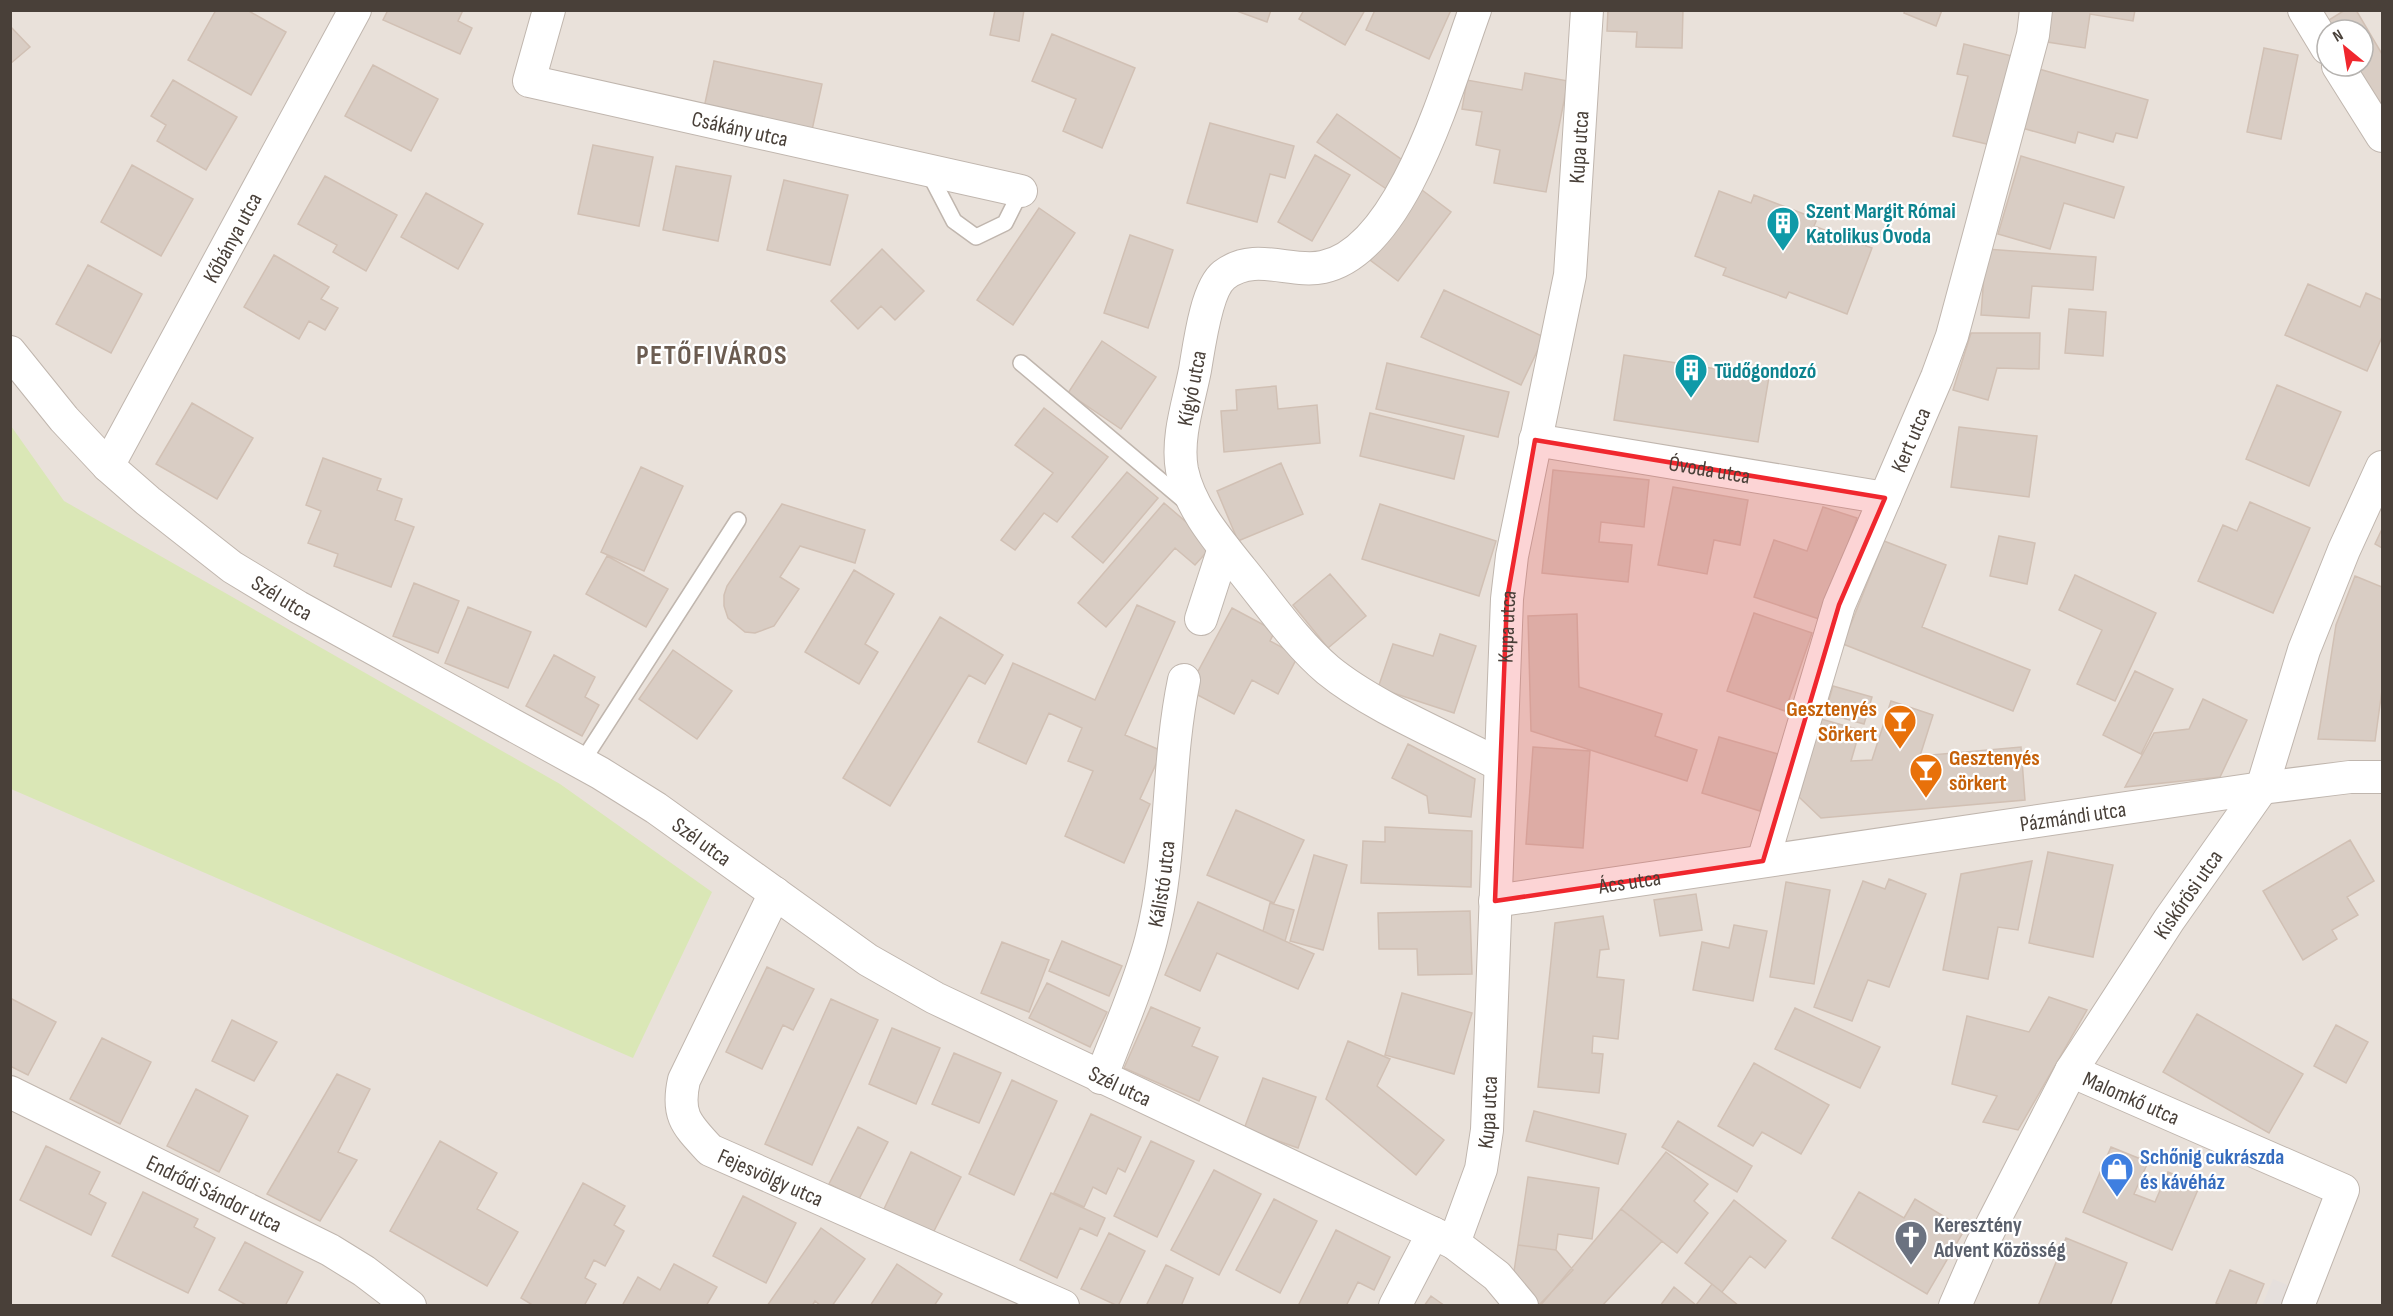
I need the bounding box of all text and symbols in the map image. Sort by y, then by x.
north arrow [2315,18,2375,78]
text: N [2330,26,2347,47]
street label: Csákány utca [689,106,790,153]
street label: Kupa utca [1564,110,1596,184]
street label: Kőbánya utca [198,188,268,288]
place label: Szent Margit Római Katolikus Óvoda [1806,198,1956,250]
building icon: Szent Margit Római Katolikus Óvoda [1765,205,1801,252]
district label: PETŐFIVÁROS [636,339,788,372]
street label: Kígyó utca [1172,348,1213,428]
building icon: Tüdőgondozó [1673,352,1709,399]
place label: Tüdőgondozó [1714,358,1816,385]
street label: Kert utca [1886,404,1937,477]
street label: Óvoda utca [1667,450,1752,490]
street label: Szél utca [246,570,316,627]
street label: Kupa utca [1493,589,1523,663]
place label: Gesztenyés Sörkert [1786,696,1877,748]
bar icon: Gesztenyés Sörkert [1882,703,1918,750]
place label: Gesztenyés sörkert [1949,745,2040,797]
bar icon: Gesztenyés sörkert [1908,752,1944,799]
street label: Pázmándi utca [2018,796,2128,839]
street label: Szél utca [666,812,736,873]
street label: Kálistó utca [1143,840,1182,930]
street label: Kiskőrösi utca [2148,845,2229,945]
street label: Ács utca [1596,865,1663,901]
street label: Szél utca [1084,1060,1155,1113]
street label: Malomkő utca [2079,1066,2183,1132]
street label: Kupa utca [1472,1075,1504,1151]
street label: Fejesvölgy utca [713,1143,827,1213]
place label: Schőnig cukrászda és kávéház [2140,1144,2284,1196]
street label: Endrődi Sándor utca [142,1149,286,1239]
shop icon: Schőnig cukrászda és kávéház [2099,1151,2135,1198]
place label: Keresztény Advent Közösség [1933,1212,2066,1264]
church icon: Keresztény Advent Közösség [1893,1219,1929,1266]

